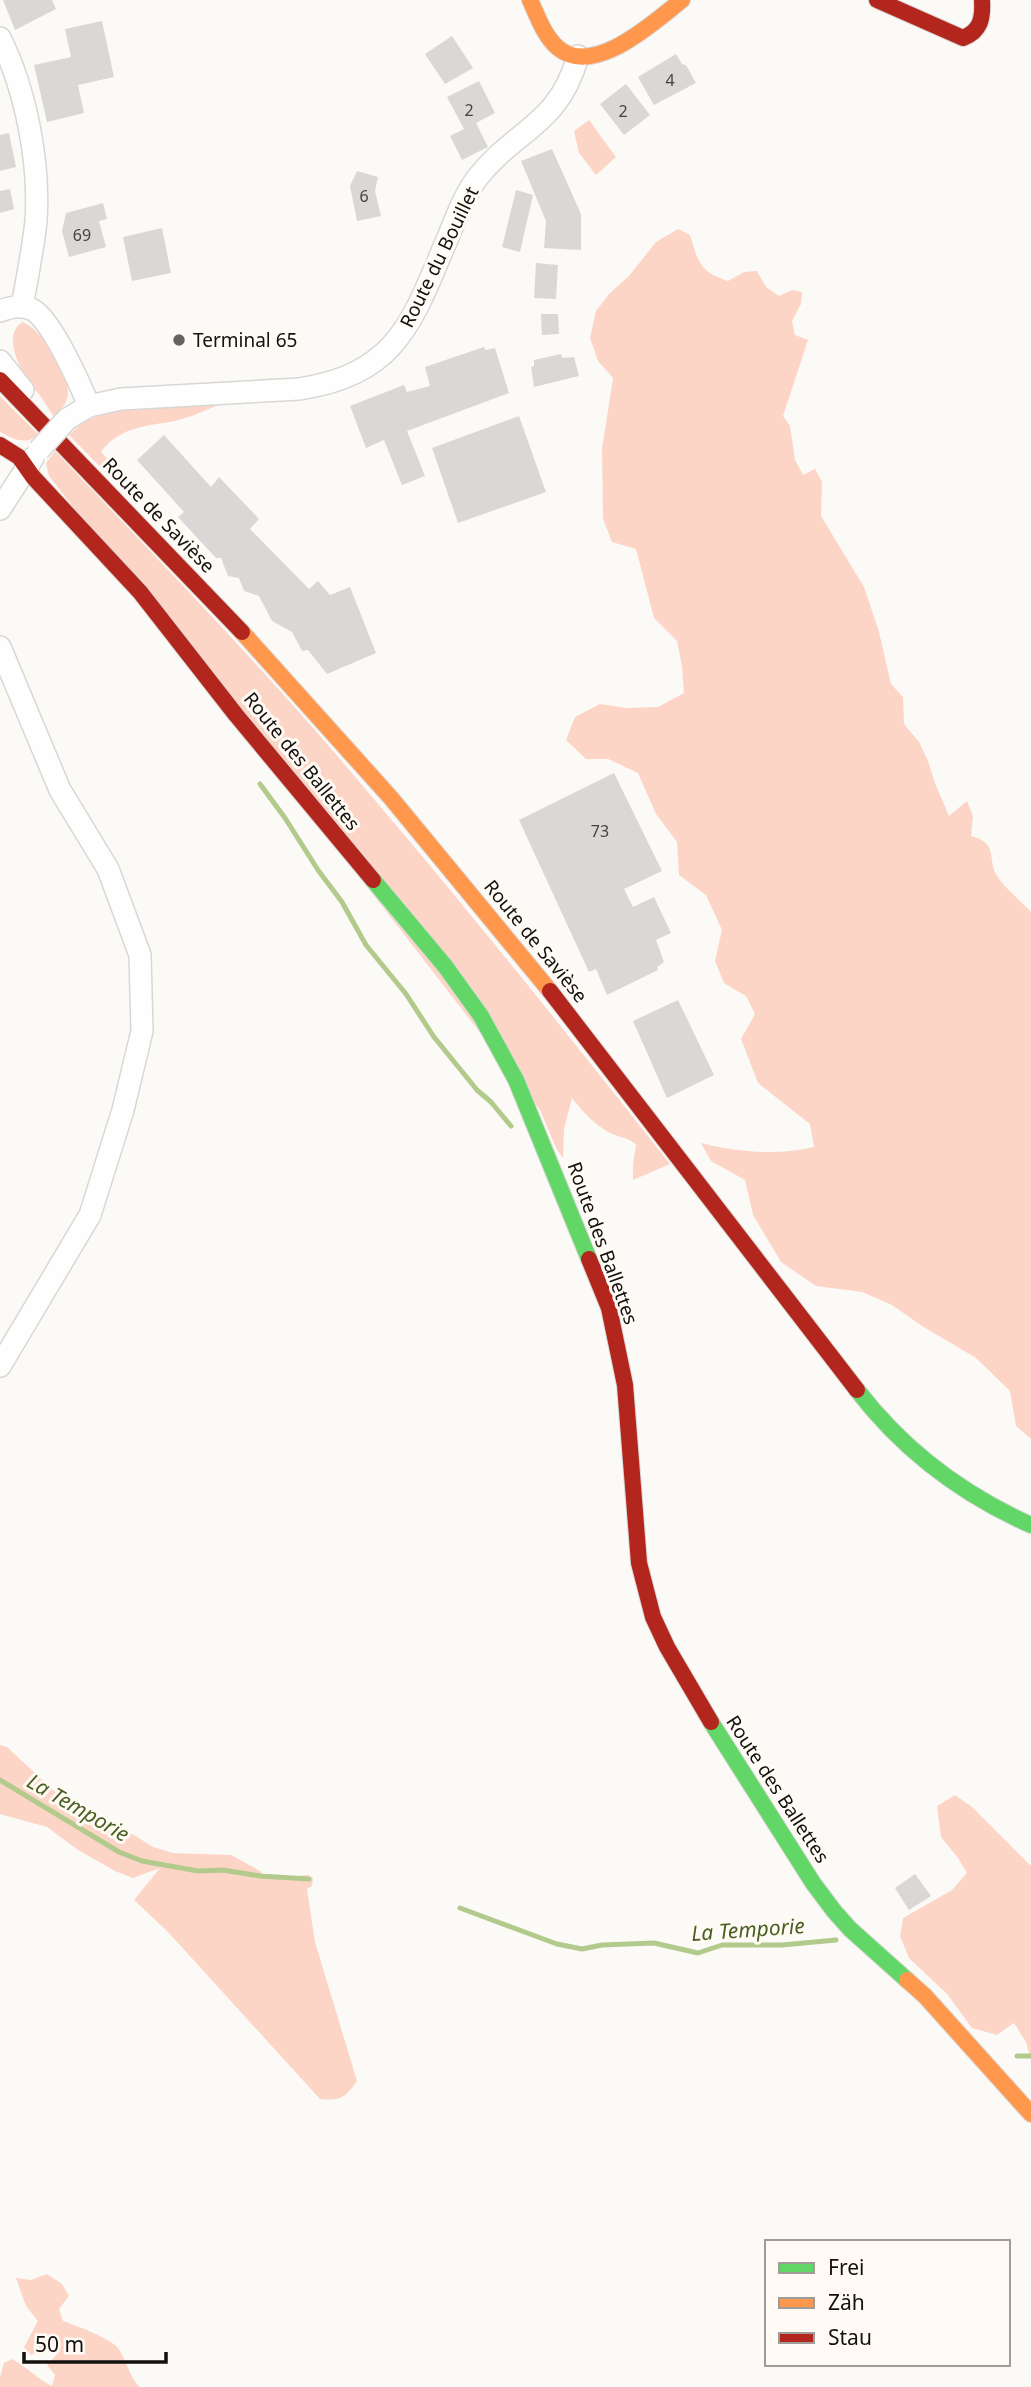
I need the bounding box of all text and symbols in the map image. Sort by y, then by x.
house number: 4 [665,69,675,91]
house number: 2 [464,99,474,121]
house number: 2 [618,100,628,122]
street label: Route du Bouillet [394,182,484,332]
house number: 6 [359,185,369,207]
house number: 69 [73,224,91,246]
place label: Terminal 65 [193,327,297,353]
marker: Terminal 65 [171,332,187,348]
street label: Route de Savièse [97,452,221,578]
street label: Route des Ballettes [238,686,366,836]
house number: 73 [591,820,609,842]
street label: Route de Savièse [478,874,594,1008]
street label: Route des Ballettes [562,1158,644,1328]
street label: Route des Ballettes [721,1710,835,1868]
water label: La Temporie [22,1767,135,1848]
water label: La Temporie [690,1911,806,1947]
legend [765,2240,1010,2366]
text: Frei [828,2253,864,2281]
text: Zäh [828,2288,865,2316]
scale bar [24,2320,166,2364]
text: Stau [828,2323,872,2351]
text: 50 m [35,2330,84,2358]

